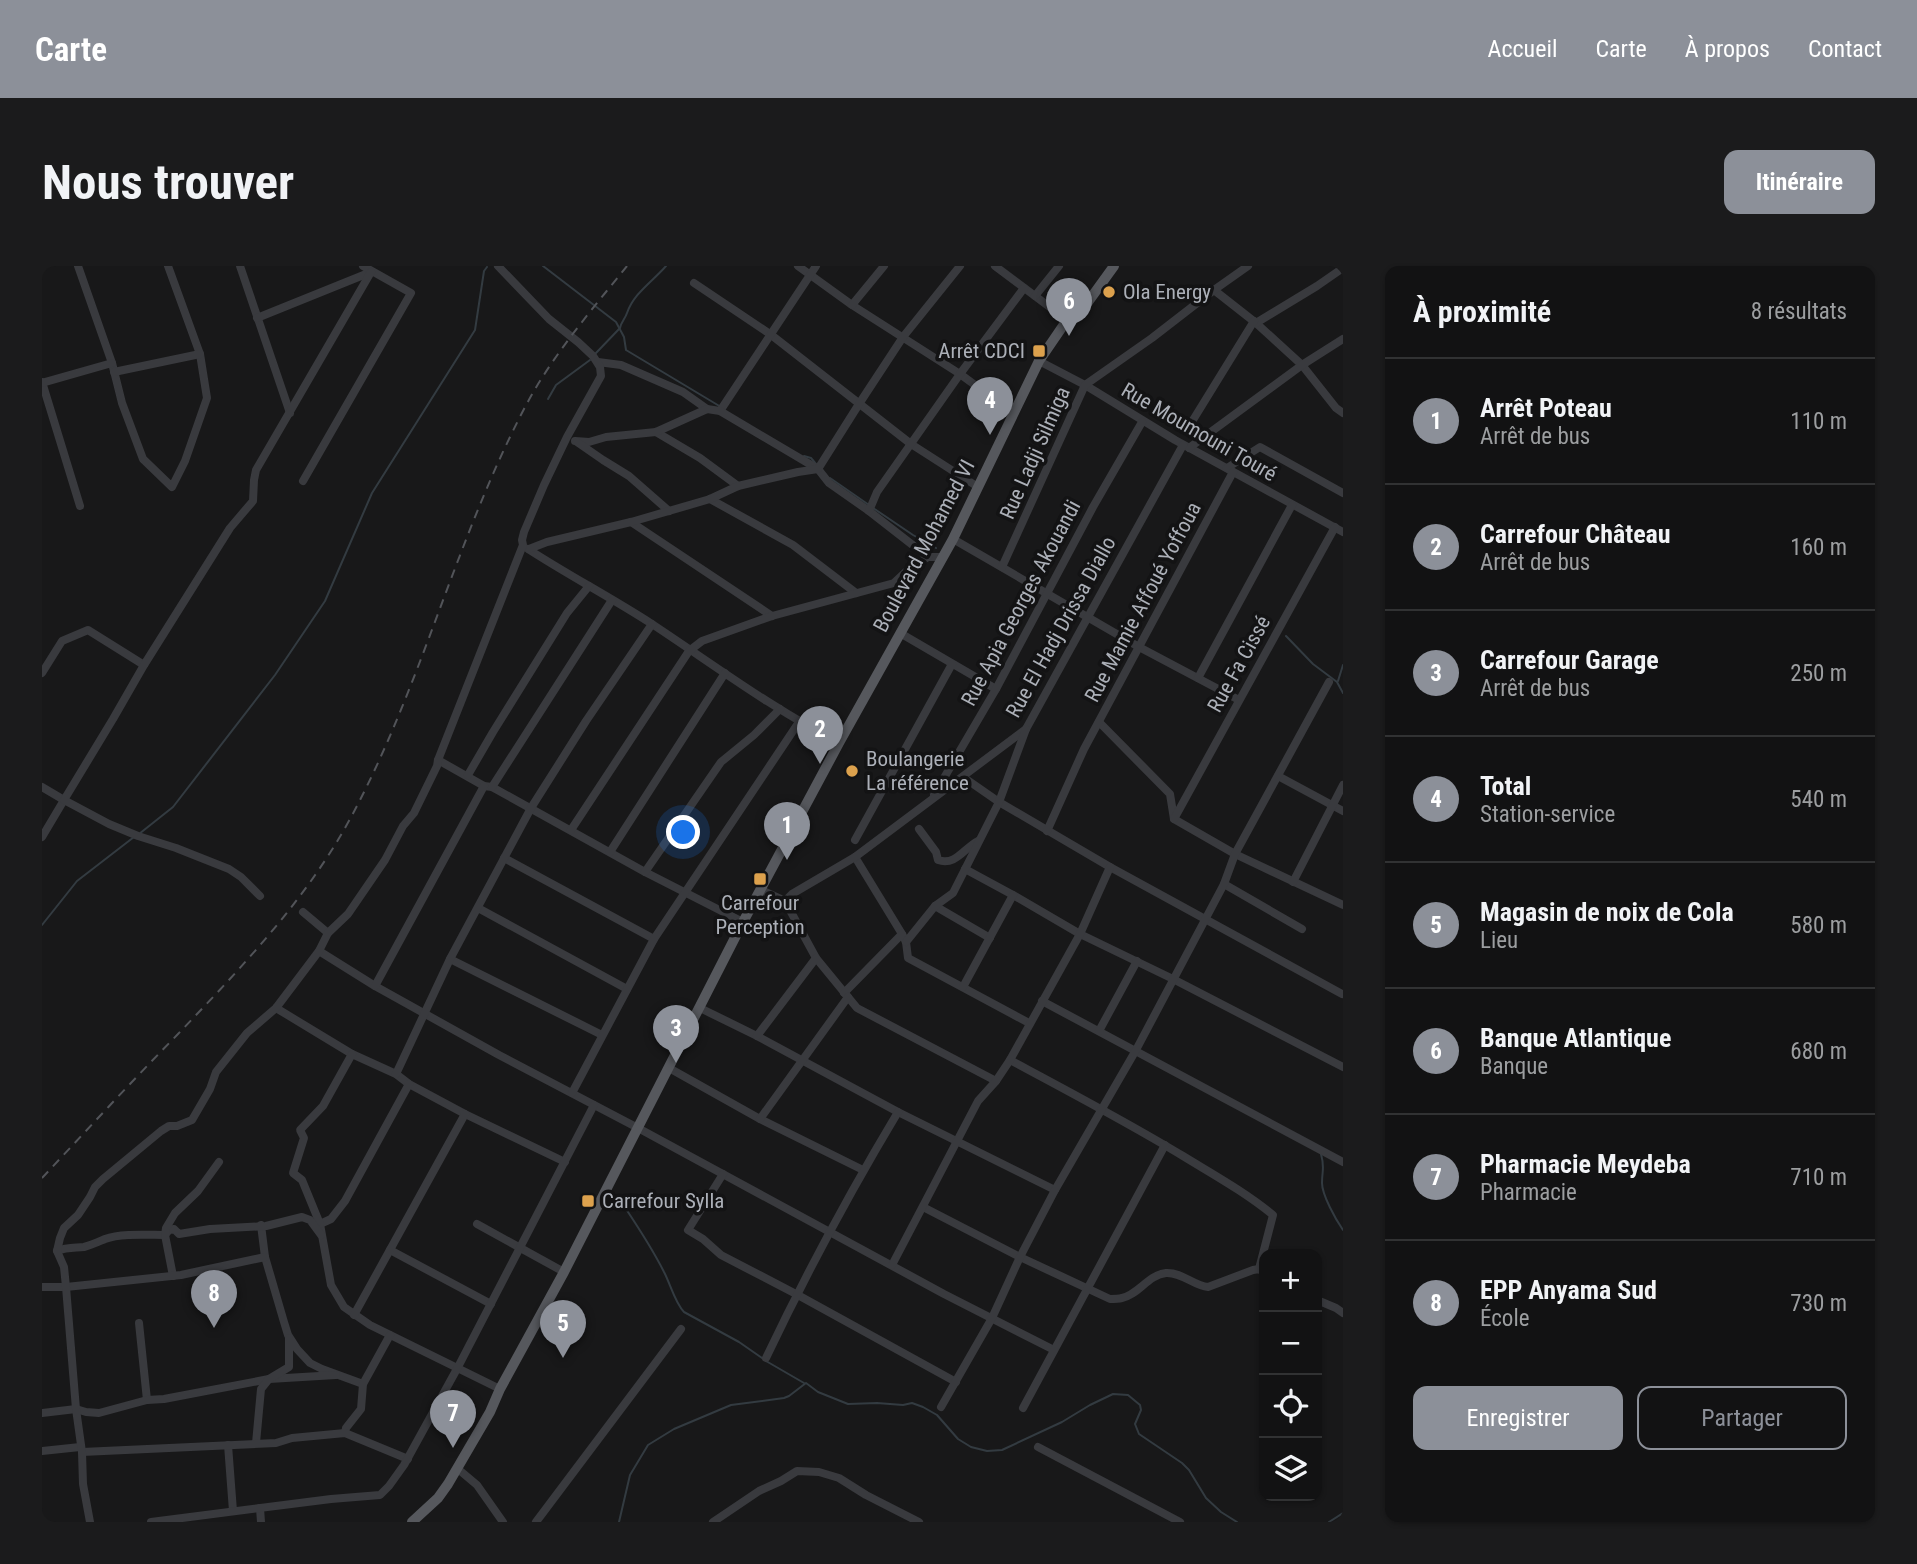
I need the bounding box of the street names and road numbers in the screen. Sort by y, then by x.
street label: Rue Moumouni Touré [1117,378,1281,486]
street label: Rue Ladji Silmiga [995,383,1075,523]
street label: Boulevard Mohamed VI [868,456,980,636]
street label: Rue Apia Georges Akouandi [957,496,1085,710]
street label: Rue Mamie Affoué Yoffoua [1080,498,1206,706]
street label: Rue El Hadj Drissa Diallo [1001,532,1121,722]
street label: Rue Fa Cissé [1203,612,1275,716]

